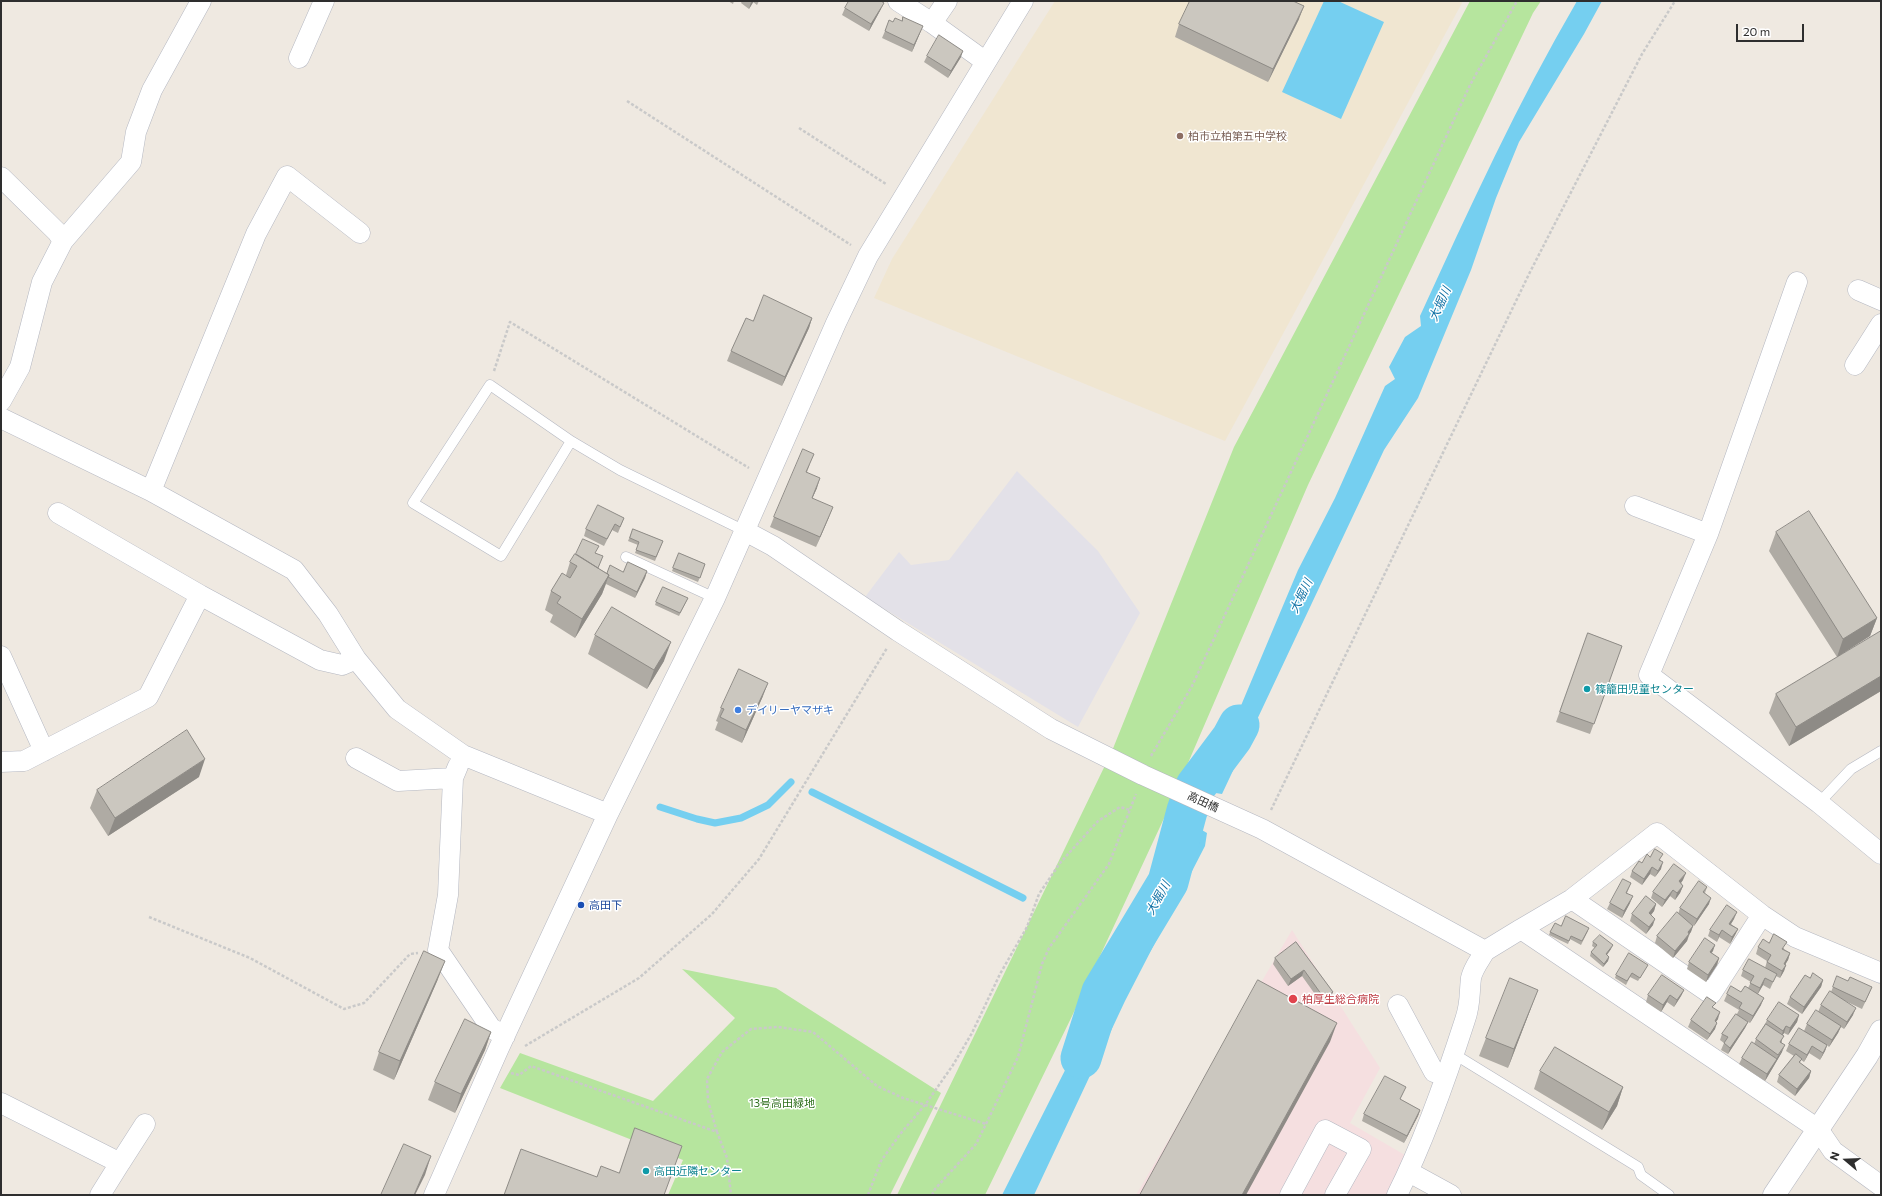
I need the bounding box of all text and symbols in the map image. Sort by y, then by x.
scale bar [1738,16,1806,42]
text: 20 m [1743,24,1770,38]
place label: 柏市立柏第五中学校 [1188,129,1287,143]
marker: 柏市立柏第五中学校 [1175,131,1185,141]
water label: 大堀川 [1426,285,1454,323]
water label: 大堀川 [1287,577,1315,615]
place label: 篠籠田児童センター [1595,682,1694,696]
marker: 篠籠田児童センター [1582,684,1592,694]
place label: デイリーヤマザキ [746,703,834,717]
marker: デイリーヤマザキ [733,705,743,715]
street label: 高田橋 [1185,789,1221,815]
water label: 大堀川 [1143,879,1173,917]
place label: 高田下 [589,898,622,912]
marker: 高田下 [576,900,586,910]
place label: 柏厚生総合病院 [1302,992,1379,1006]
marker: 柏厚生総合病院 [1287,993,1299,1005]
park label: 13号高田緑地 [749,1096,815,1110]
north arrow [1826,1140,1866,1180]
text: N [1827,1150,1842,1162]
place label: 高田近隣センター [654,1164,742,1178]
marker: 高田近隣センター [641,1166,651,1176]

